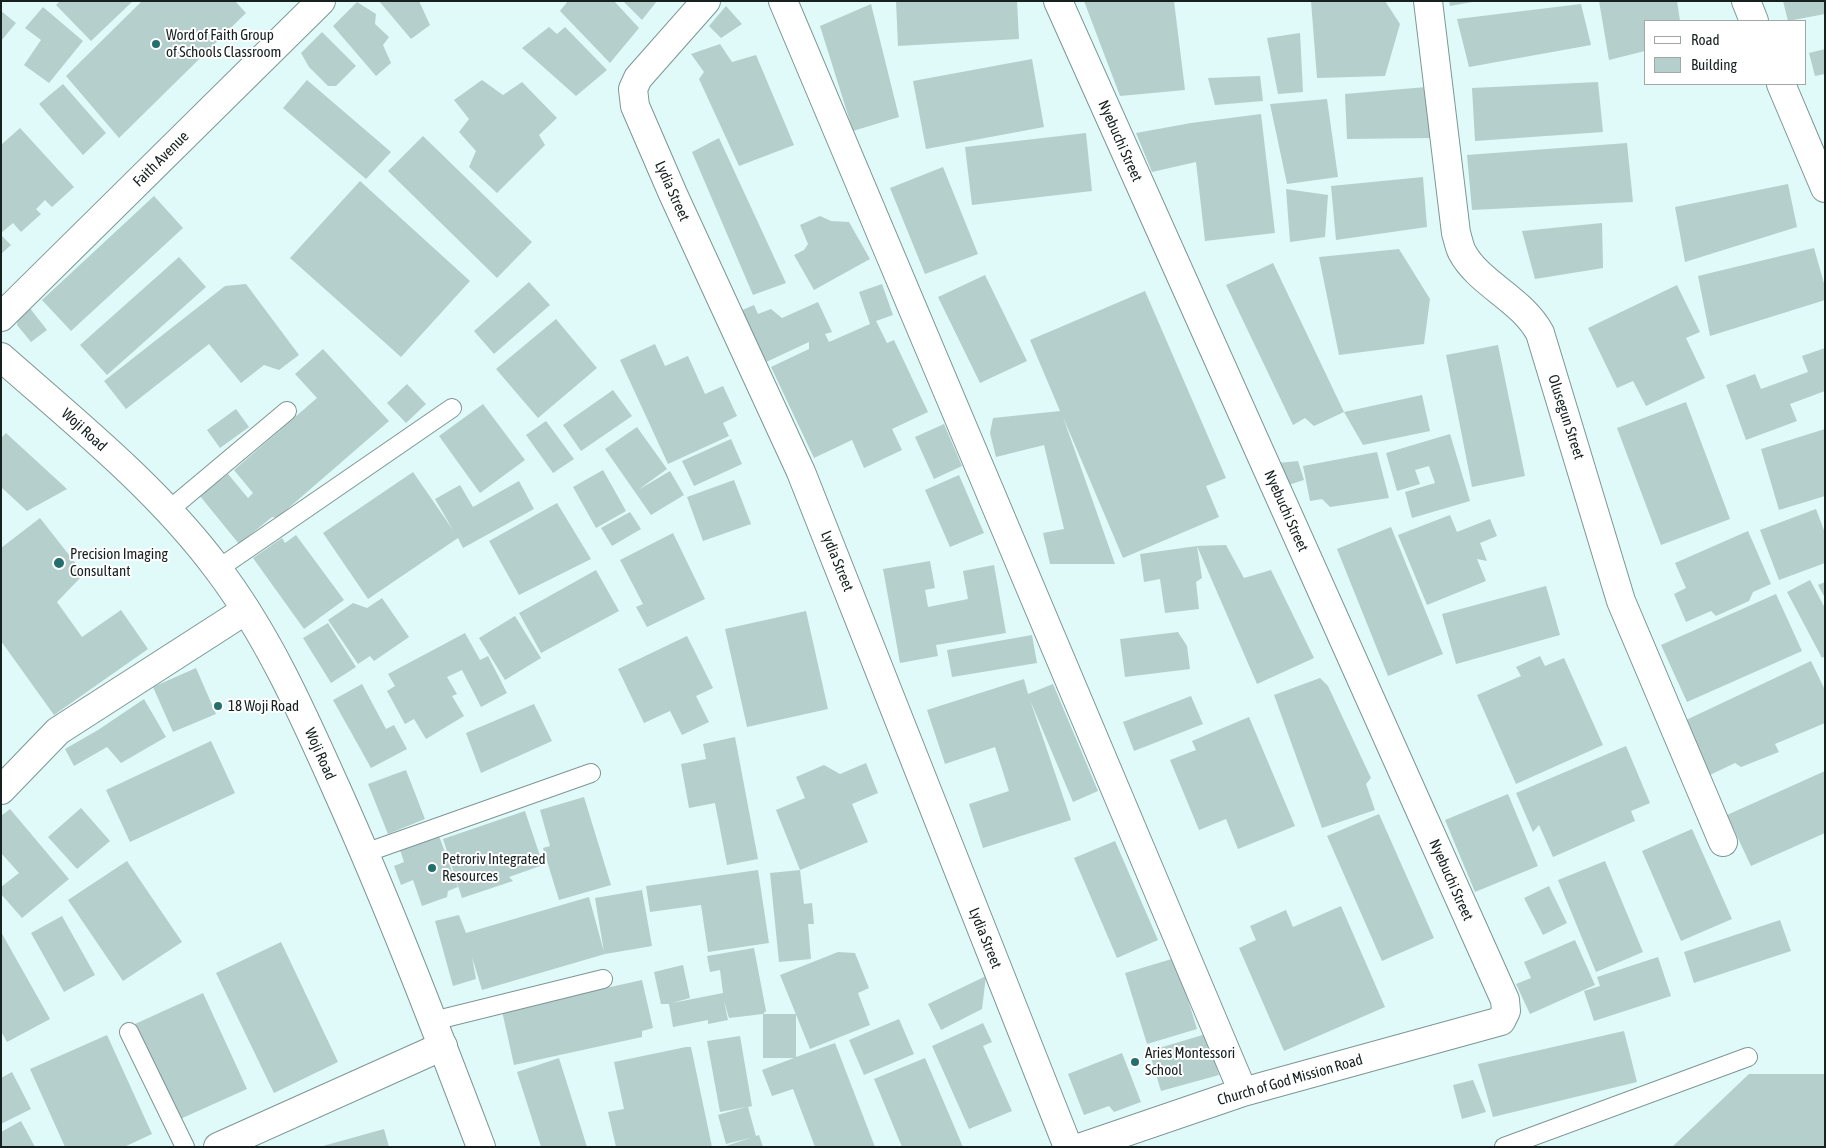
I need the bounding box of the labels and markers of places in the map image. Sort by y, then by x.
place label: Word of Faith Group of Schools Classroom [166,26,281,61]
marker: Word of Faith Group of Schools Classroom [150,38,162,50]
place label: Precision Imaging Consultant [70,545,168,580]
marker: Precision Imaging Consultant [52,556,66,570]
place label: 18 Woji Road [228,697,299,715]
marker: 18 Woji Road [212,700,224,712]
place label: Petroriv Integrated Resources [442,850,546,885]
marker: Petroriv Integrated Resources [426,862,438,874]
place label: Aries Montessori School [1145,1044,1235,1079]
marker: Aries Montessori School [1129,1056,1141,1068]

